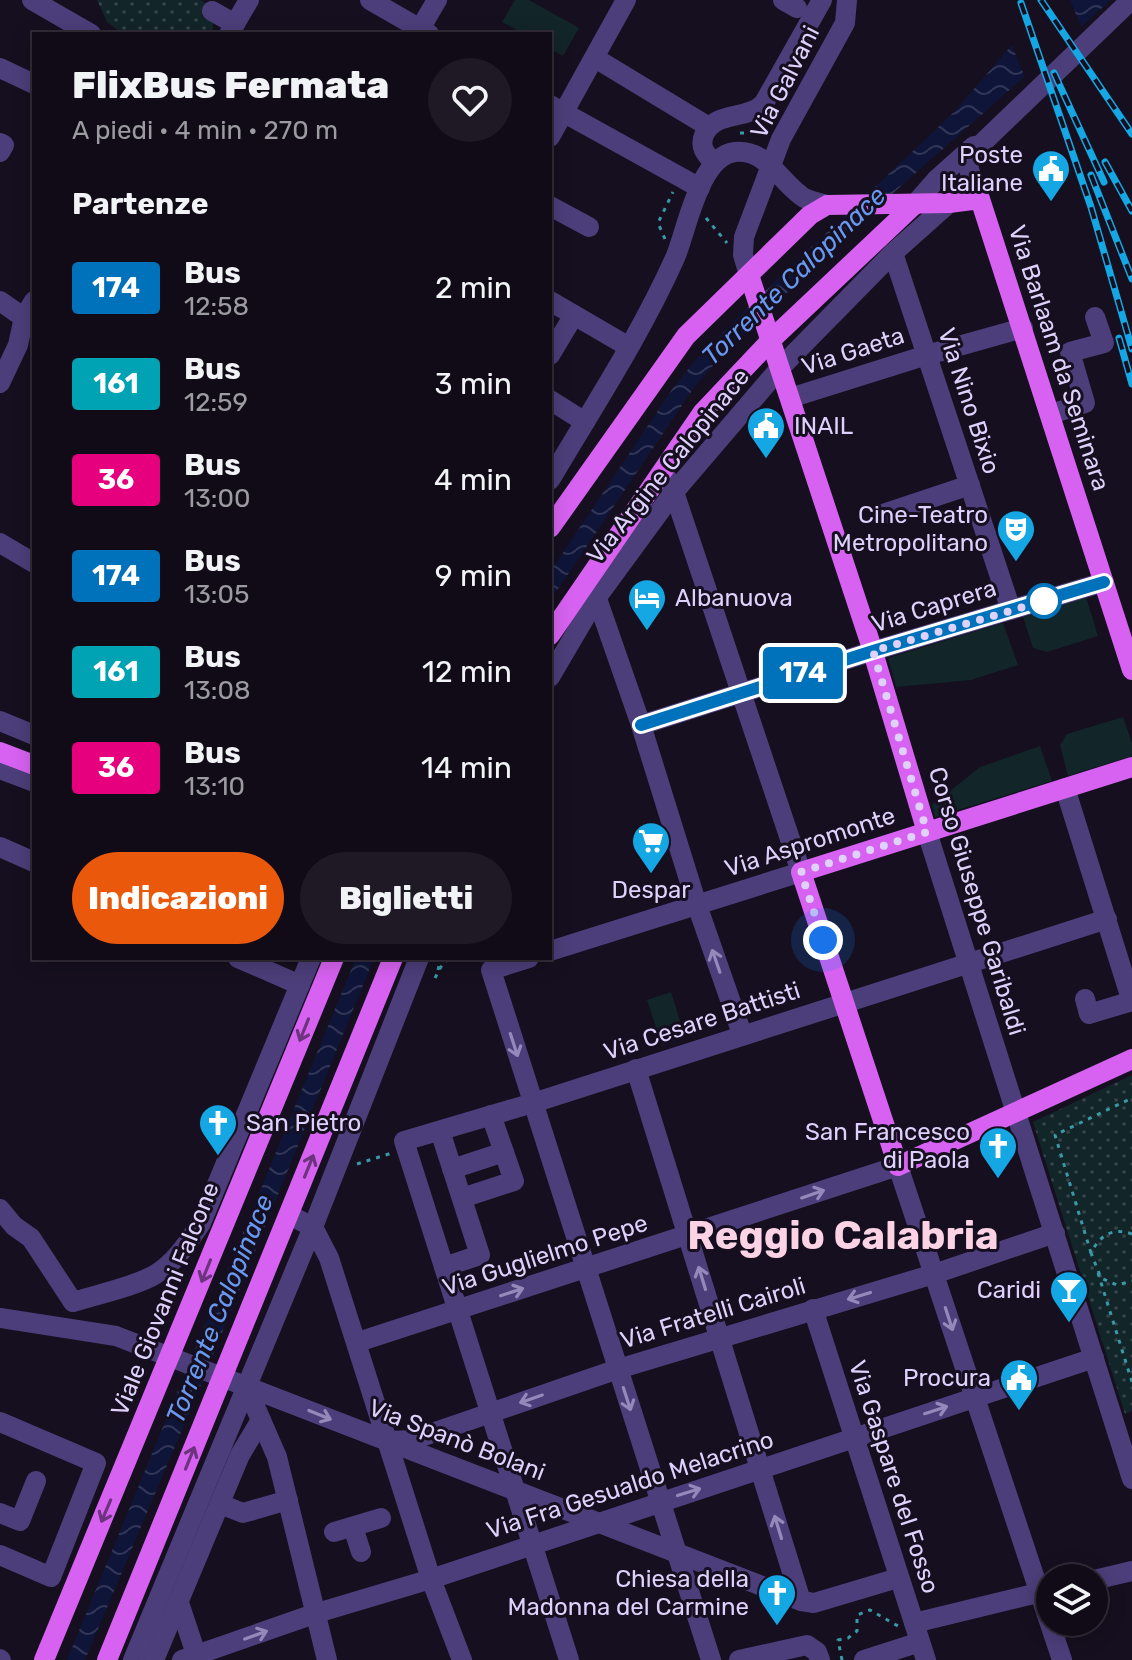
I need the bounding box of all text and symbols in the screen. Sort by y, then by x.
street label: Via Galvani [745,21,825,143]
button: heart [428,58,512,142]
text: FlixBus Fermata [72,62,389,108]
text: A piedi · 4 min · 270 m [72,115,338,146]
place label: Poste Italiane [941,141,1023,197]
public building icon: Poste Italiane [1030,148,1072,203]
water label: Torrente Calopinace [696,180,893,372]
text: Partenze [72,186,209,222]
street label: Via Barlaam da Seminara [1003,222,1115,494]
text: Bus [184,255,241,291]
text: 2 min [435,270,512,306]
text: 174 [92,271,140,304]
text: 12:58 [184,291,249,322]
street label: Via Gaeta [798,321,908,381]
street label: Via Nino Bixio [932,325,1006,477]
text: Bus [184,351,241,387]
street label: Via Argine Calopinace [581,363,755,569]
text: 3 min [435,366,512,402]
text: 161 [93,367,139,400]
text: 12:59 [184,387,248,418]
public building icon: INAIL [745,405,787,460]
place label: INAIL [794,412,854,440]
text: Bus [184,447,241,483]
text: 4 min [434,462,512,498]
text: 36 [98,463,134,496]
text: 13:00 [184,483,250,514]
place label: Cine-Teatro Metropolitano [833,501,988,557]
theatre icon: Cine-Teatro Metropolitano [995,508,1037,563]
text: Bus [184,543,241,579]
text: 9 min [435,558,512,594]
text: 174 [92,559,140,592]
street label: Via Caprera [868,574,1000,638]
hotel icon: Albanuova [626,577,668,632]
text: 13:05 [184,579,249,610]
place label: Albanuova [675,584,793,612]
unlabelled marker [1027,584,1061,618]
text: Bus [184,639,241,675]
line badge: 174 [757,647,849,699]
text: 12 min [422,654,512,690]
text: 161 [93,655,139,688]
text: 174 [779,656,827,689]
text: 13:08 [184,675,250,706]
text: Bus [184,735,241,771]
text: 14 min [421,750,512,786]
text: 36 [98,751,134,784]
street label: Corso Giuseppe Garibaldi [923,764,1031,1038]
text: 13:10 [184,771,245,802]
street label: Via Aspromonte [721,801,899,883]
supermarket icon: Despar [630,820,672,875]
button: Indicazioni [72,852,284,944]
button: Biglietti [300,852,512,944]
place label: Despar [612,876,690,904]
your location [803,920,843,960]
one-way arrow [708,949,722,974]
street label: Via Cesare Battisti [600,976,804,1066]
one-way arrow [296,1017,311,1042]
one-way arrow [507,1031,522,1057]
church icon: San Pietro [197,1102,239,1157]
place label: San Pietro [246,1109,361,1137]
place label: San Francesco di Paola [805,1118,970,1174]
church icon: San Francesco di Paola [977,1125,1019,1180]
one-way arrow [303,1154,318,1179]
street label: Viale Giovanni Falcone [105,1178,225,1420]
one-way arrow [800,1186,825,1201]
water label: Torrente Calopinace [160,1190,280,1428]
street label: Via Guglielmo Pepe [439,1209,651,1301]
district label: Reggio Calabria [687,1212,999,1259]
one-way arrow [197,1258,212,1283]
one-way arrow [694,1266,709,1292]
bar icon: Caridi [1048,1269,1090,1324]
street label: Via Fratelli Cairoli [617,1272,809,1354]
place label: Caridi [977,1276,1041,1304]
one-way arrow [500,1284,525,1299]
one-way arrow [847,1290,872,1304]
one-way arrow [942,1306,957,1332]
street label: Via Gaspare del Fosso [843,1357,945,1597]
public building icon: Procura [998,1357,1040,1412]
place label: Procura [903,1364,991,1392]
one-way arrow [621,1386,635,1411]
one-way arrow [519,1392,544,1407]
street label: Via Spanò Bolani [365,1394,549,1486]
one-way arrow [922,1402,948,1417]
one-way arrow [307,1408,332,1423]
street label: Via Fra Gesualdo Melacrino [483,1425,777,1545]
one-way arrow [183,1446,198,1471]
one-way arrow [676,1484,701,1498]
one-way arrow [98,1498,112,1523]
one-way arrow [770,1514,785,1540]
map controls [1036,1564,1108,1636]
button: layers [1036,1564,1108,1636]
place label: Chiesa della Madonna del Carmine [508,1565,749,1621]
church icon: Chiesa della Madonna del Carmine [756,1572,798,1627]
one-way arrow [243,1626,268,1641]

